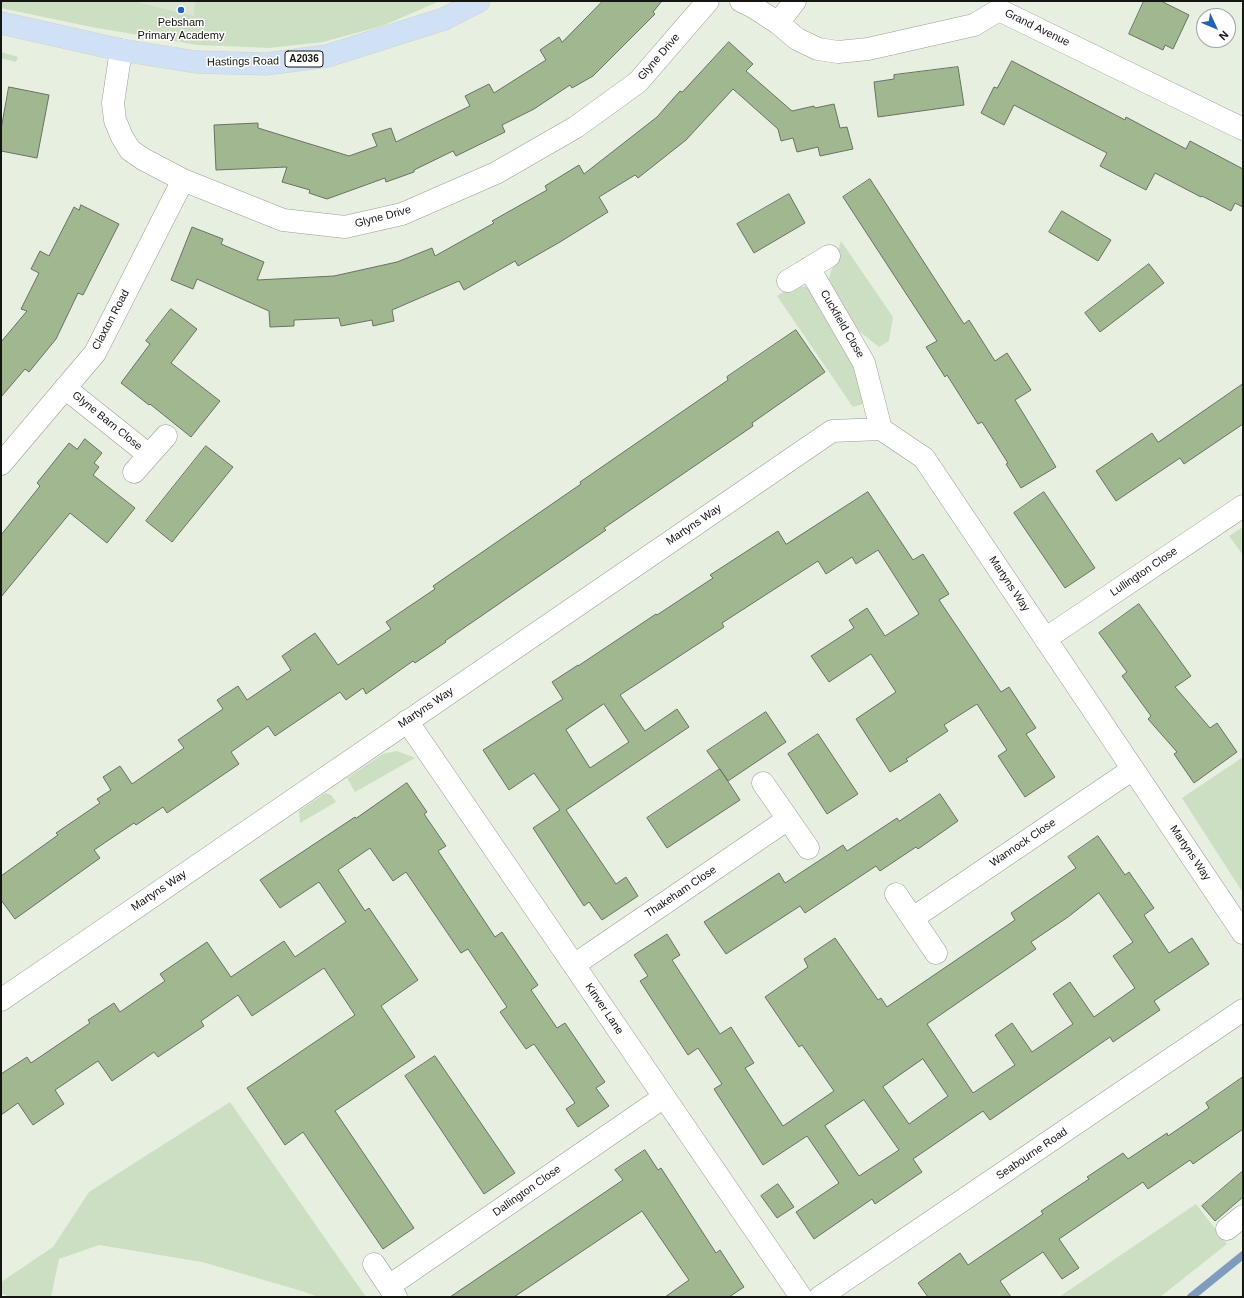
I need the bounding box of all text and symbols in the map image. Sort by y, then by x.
marker: Pebsham Primary Academy [176,5,186,15]
street label: Grand Avenue [1002,7,1072,49]
north arrow [1196,8,1236,48]
place label: Pebsham Primary Academy [138,16,224,42]
text: N [1217,29,1231,43]
street label: Glyne Drive [635,31,683,83]
road number: A2036 [285,51,323,67]
street label: Hastings Road [207,55,279,69]
street label: Glyne Drive [354,203,412,231]
street label: Claxton Road [90,287,132,353]
street label: Cuckfield Close [817,288,867,360]
street label: Glyne Barn Close [69,389,145,453]
street label: Martyns Way [664,502,724,548]
street label: Lullington Close [1108,545,1180,599]
street label: Martyns Way [986,554,1032,614]
street label: Martyns Way [396,685,456,731]
street label: Wannock Close [988,816,1058,870]
street label: Martyns Way [1167,823,1213,883]
street label: Thakeham Close [643,863,719,921]
street label: Martyns Way [129,868,189,914]
street label: Kinver Lane [582,981,626,1037]
street label: Seabourne Road [994,1125,1070,1183]
street label: Dallington Close [490,1163,564,1219]

